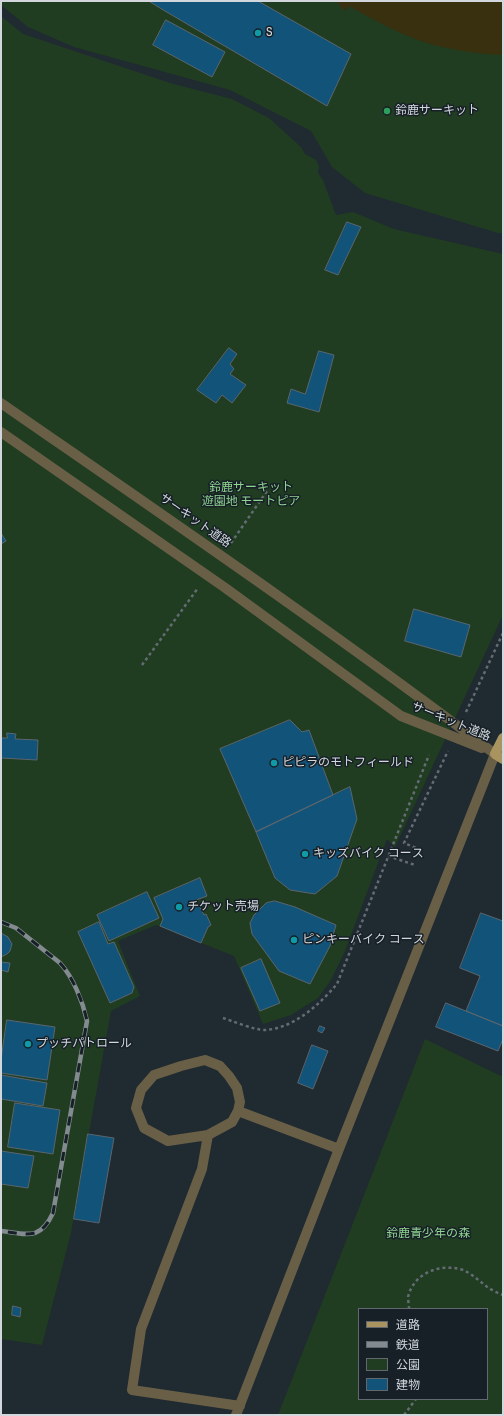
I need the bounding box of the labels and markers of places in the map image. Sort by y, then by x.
place label: S [266,26,273,40]
marker: S [253,28,263,38]
place label: 鈴鹿サーキット [395,104,479,118]
marker: 鈴鹿サーキット [382,106,392,116]
place label: ピピラのモトフィールド [282,756,414,770]
marker: ピピラのモトフィールド [269,758,279,768]
place label: キッズバイク コース [313,847,424,861]
marker: キッズバイク コース [300,849,310,859]
place label: チケット売場 [187,900,259,914]
marker: チケット売場 [174,902,184,912]
place label: ピンキーバイク コース [302,933,425,947]
marker: ピンキーバイク コース [289,935,299,945]
place label: プッチパトロール [36,1037,132,1051]
marker: プッチパトロール [23,1039,33,1049]

